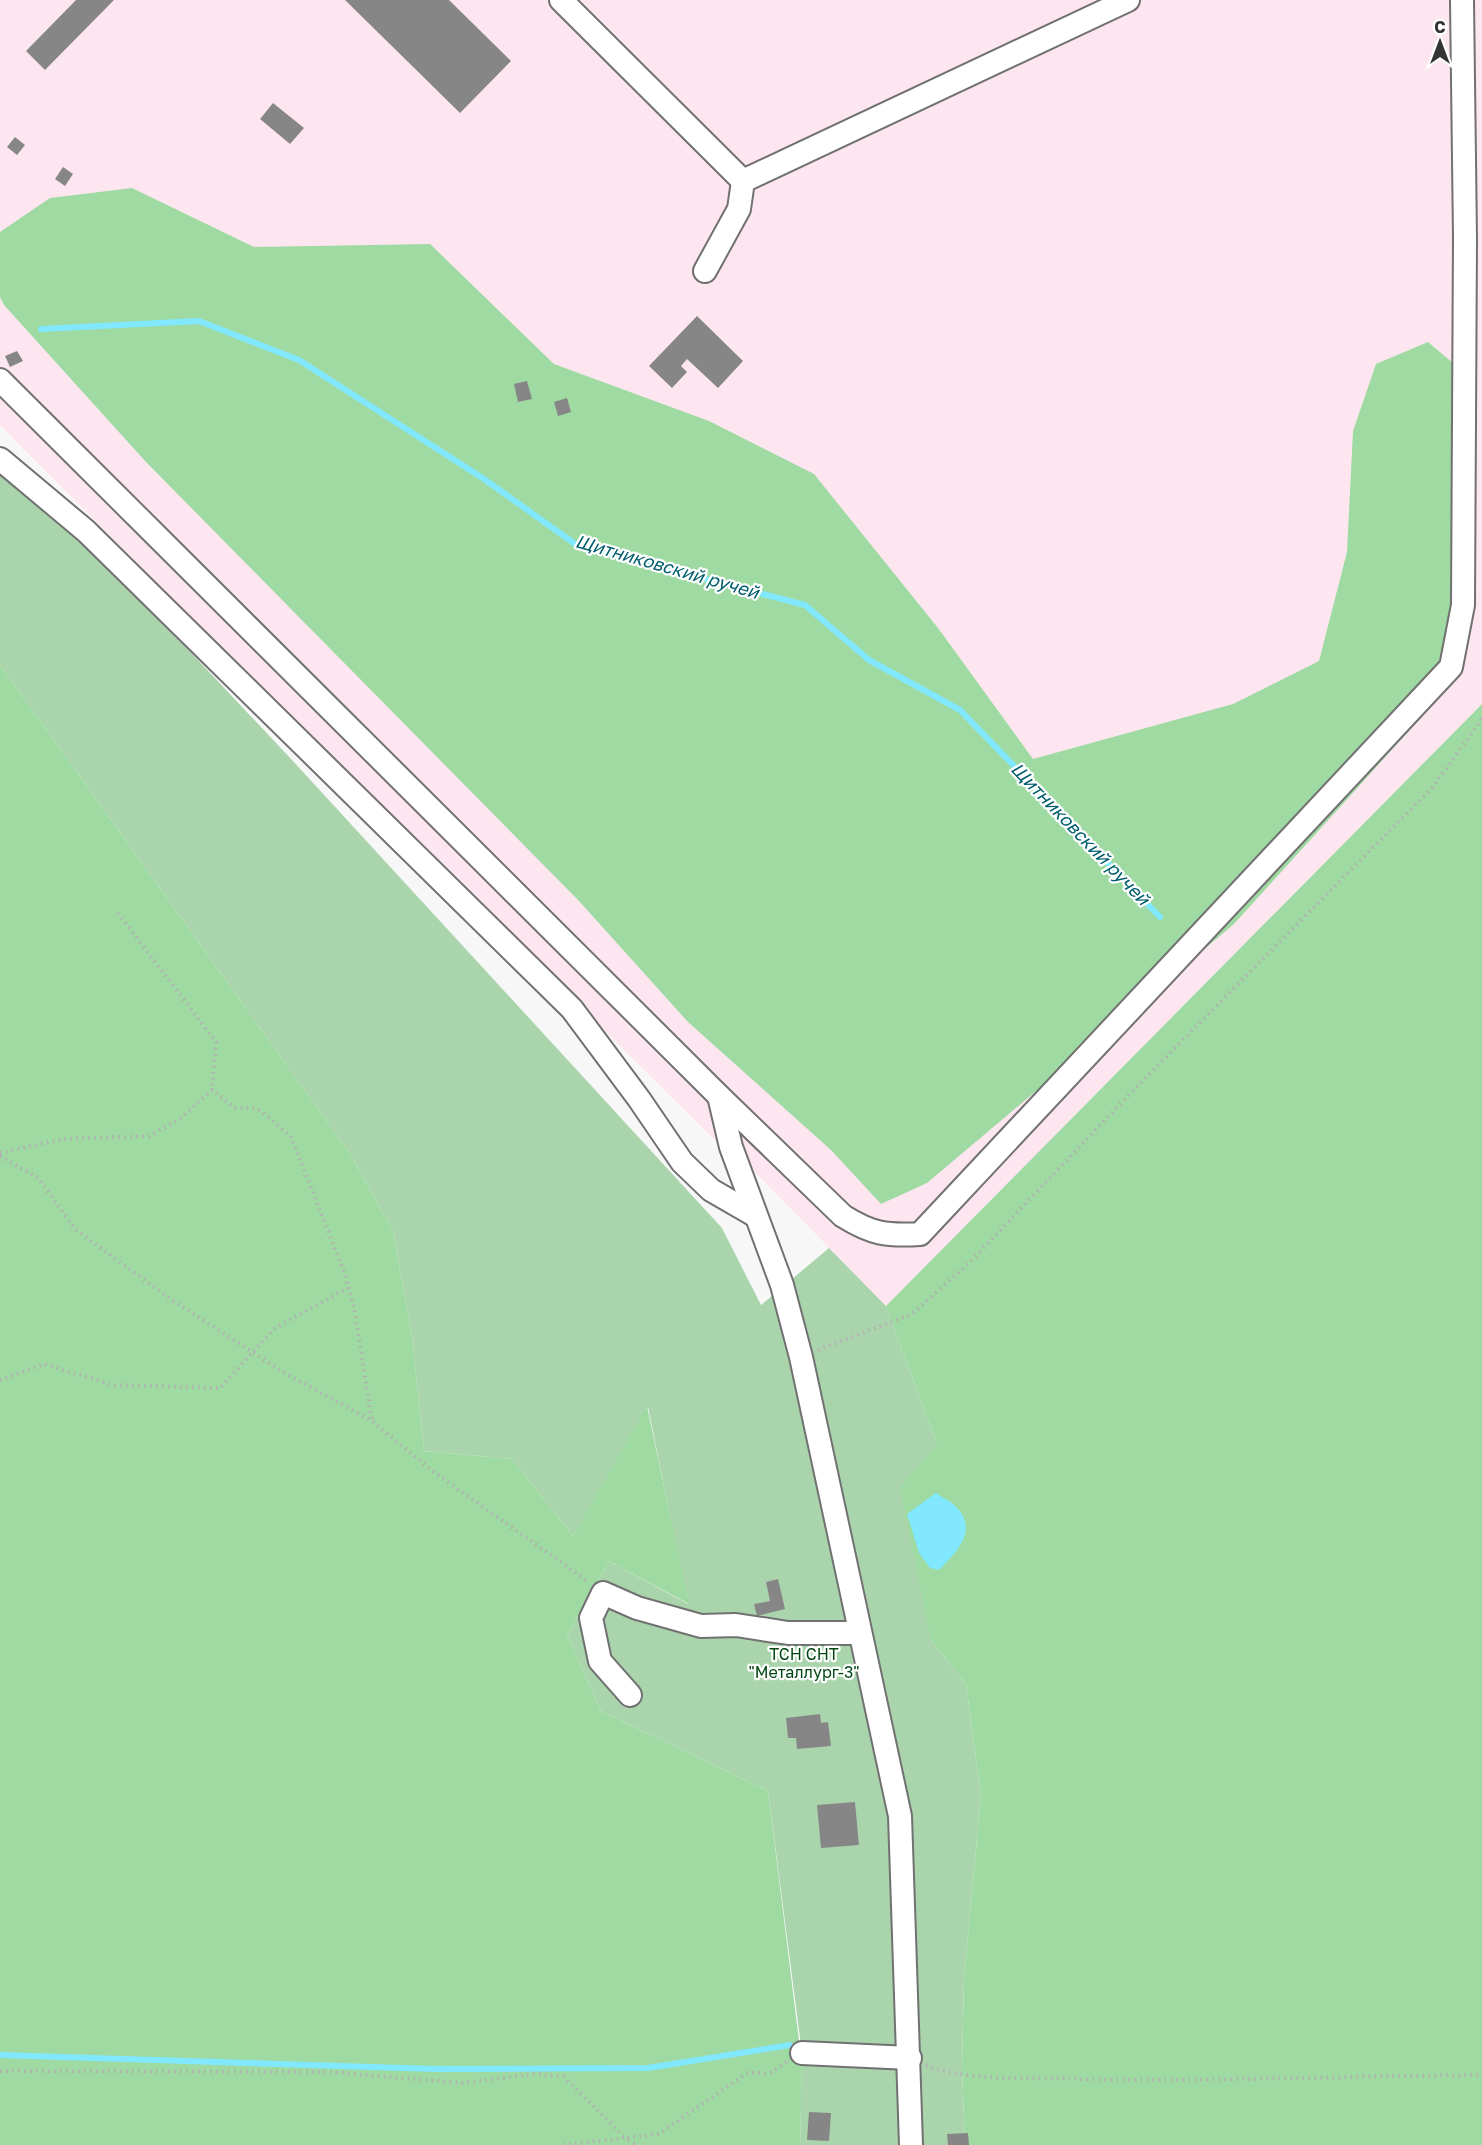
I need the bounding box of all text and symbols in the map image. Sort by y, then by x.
north arrow [1410,12,1470,72]
text: С [1434,17,1446,37]
water label: Щитниковский ручей [573,529,762,603]
water label: Щитниковский ручей [1007,757,1155,910]
park label: ТСН СНТ "Металлург-3" [749,1644,859,1682]

